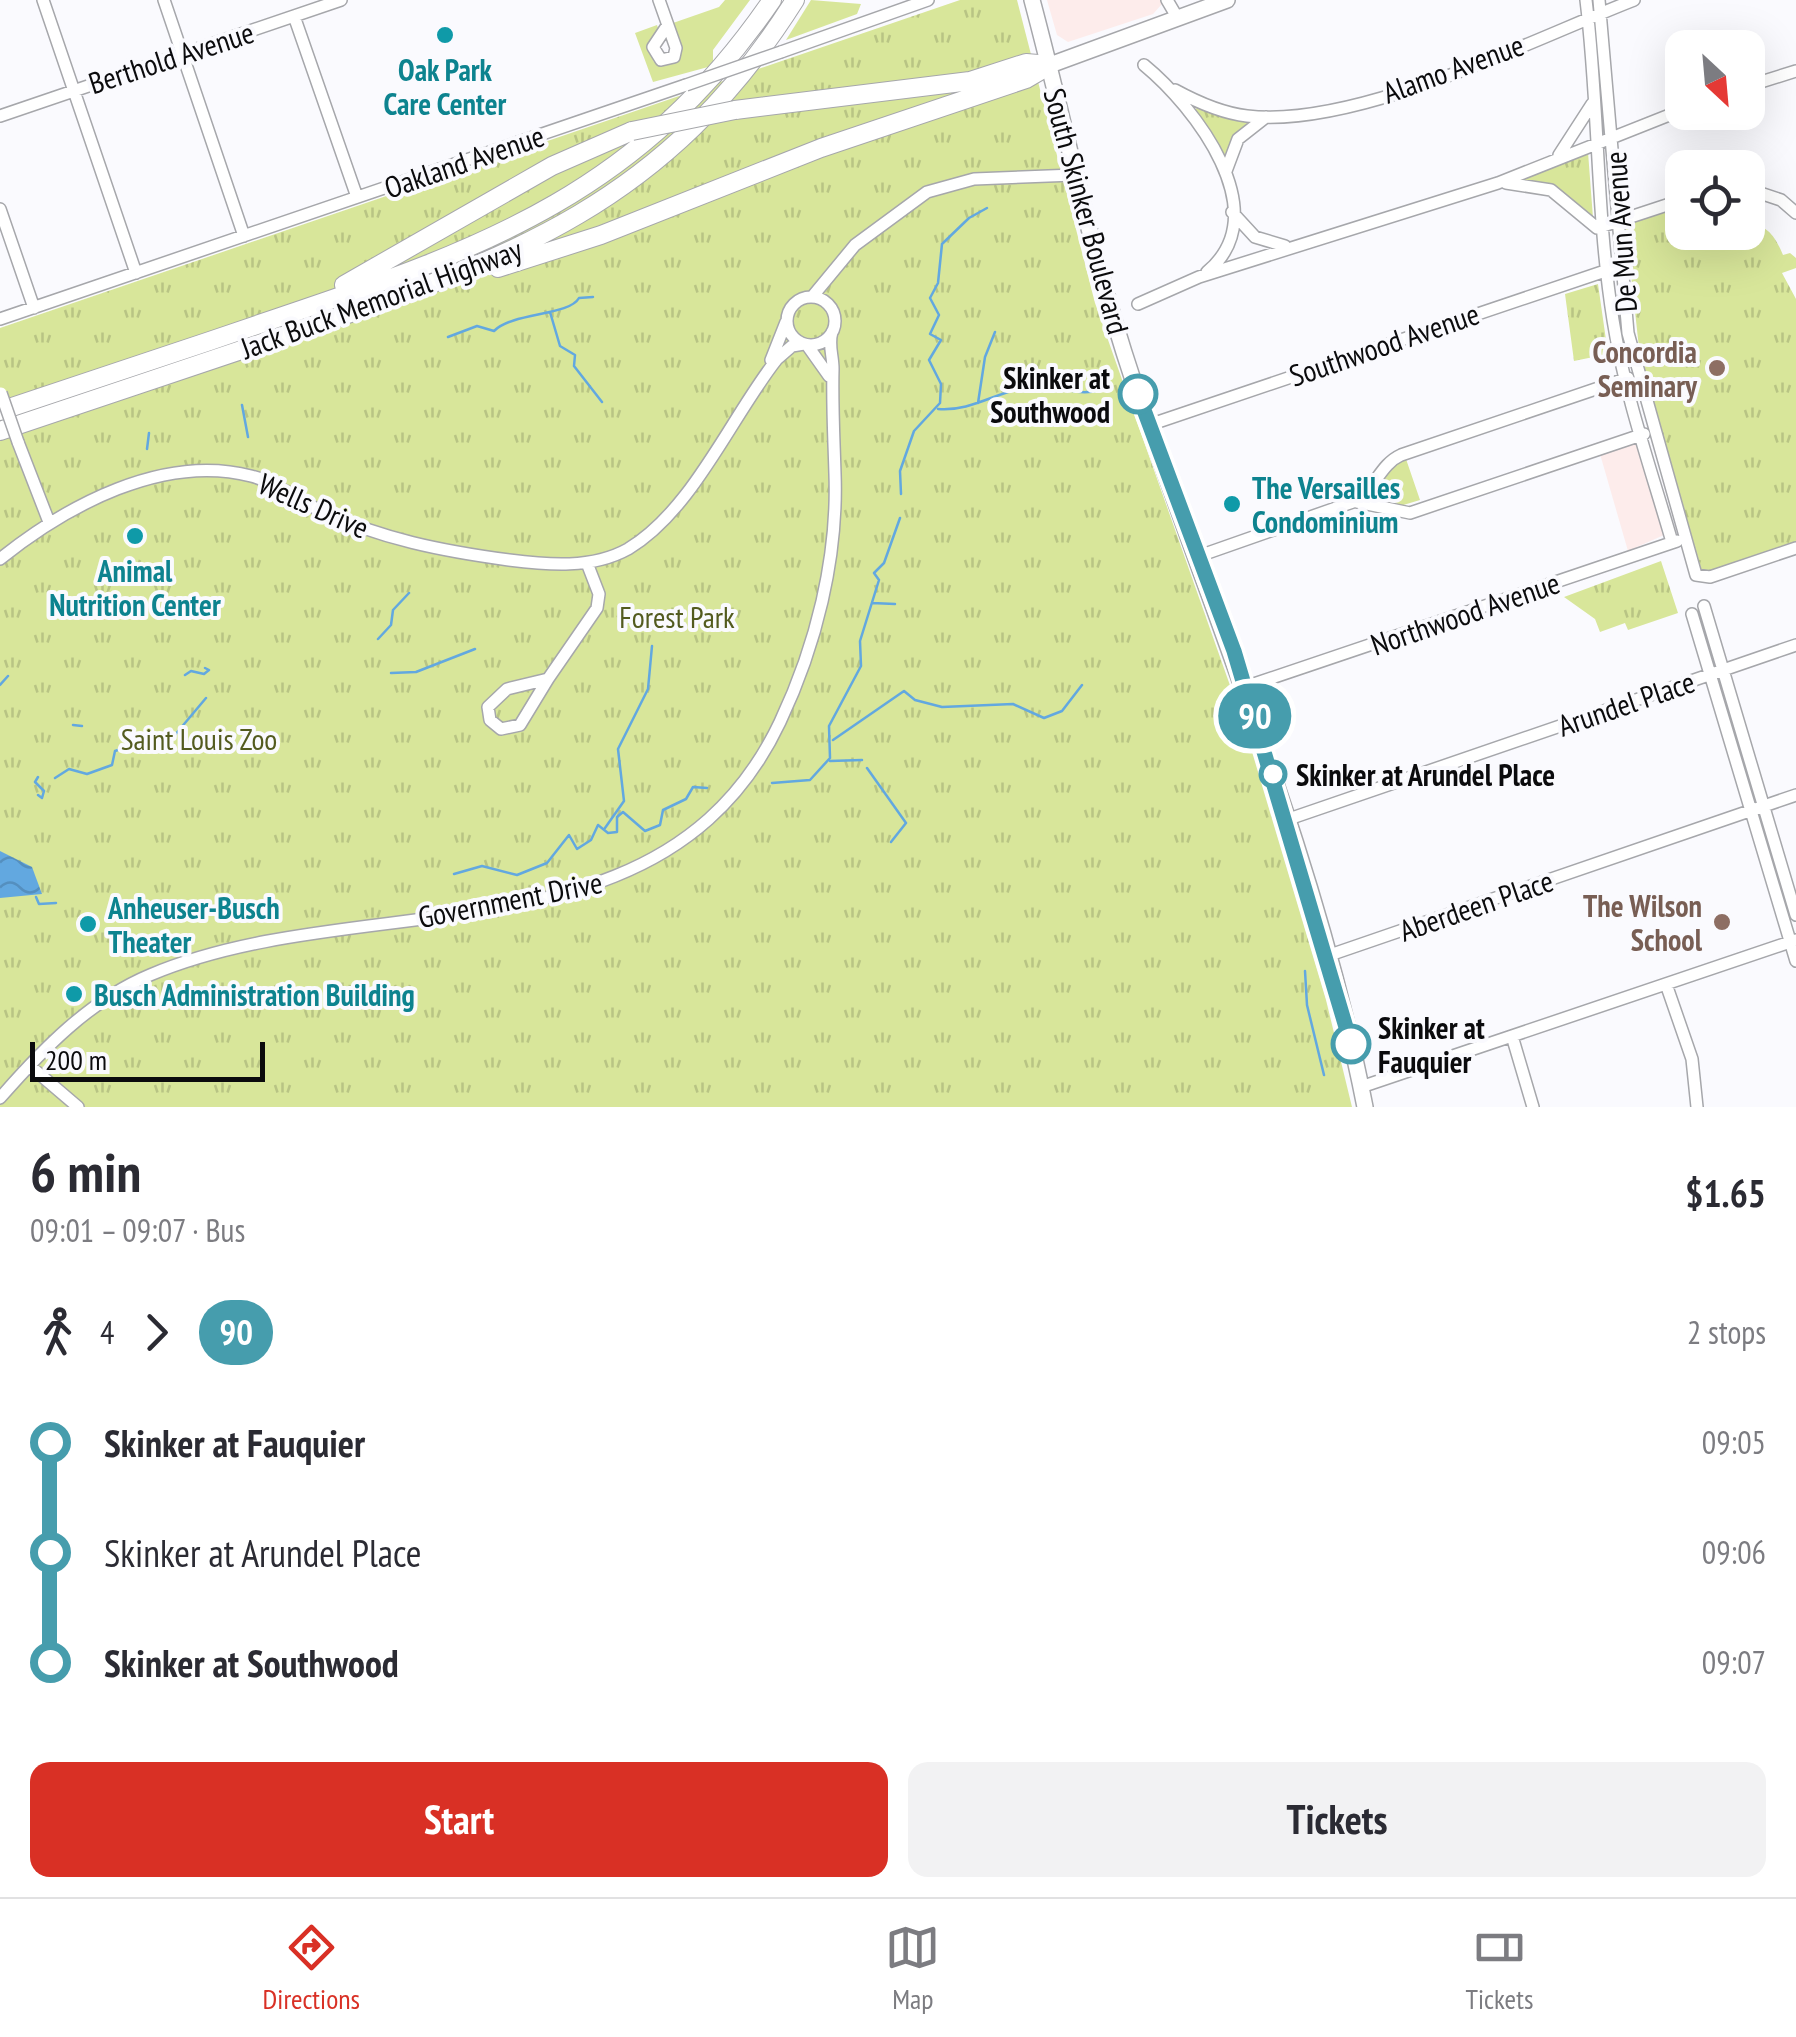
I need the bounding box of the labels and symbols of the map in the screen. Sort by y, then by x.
street label: Berthold Avenue [84,12,258,102]
marker: Oak Park Care Center [434,24,456,46]
street label: Alamo Avenue [1377,25,1529,111]
north arrow [1665,30,1765,130]
place label: Oak Park Care Center [384,50,507,123]
street label: South Skinker Boulevard [1035,84,1139,338]
street label: Oakland Avenue [379,115,549,207]
street label: De Mun Avenue [1595,150,1645,314]
street label: Jack Buck Memorial Highway [234,229,527,367]
street label: Southwood Avenue [1284,293,1484,395]
place label: Concordia Seminary [1593,332,1698,405]
marker: Concordia Seminary [1706,357,1728,379]
place label: Skinker at Southwood [990,358,1110,431]
marker: Skinker at Southwood [1119,375,1157,413]
street label: Wells Drive [253,463,375,547]
place label: The Versailles Condominium [1252,468,1400,541]
marker: The Versailles Condominium [1221,493,1243,515]
marker: Animal Nutrition Center [124,525,146,547]
place label: Animal Nutrition Center [49,551,221,624]
street label: Northwood Avenue [1365,562,1565,664]
park label: Forest Park [619,597,735,636]
street label: Arundel Place [1552,661,1700,745]
line badge: 90 [1210,684,1300,748]
park label: Saint Louis Zoo [121,719,277,758]
place label: Skinker at Arundel Place [1296,755,1555,794]
marker: Skinker at Arundel Place [1260,761,1286,787]
street label: Aberdeen Place [1394,861,1558,949]
street label: Government Drive [414,862,606,936]
place label: The Wilson School [1583,886,1703,959]
place label: Anheuser-Busch Theater [107,888,280,961]
marker: The Wilson School [1711,911,1733,933]
marker: Anheuser-Busch Theater [77,913,99,935]
place label: Busch Administration Building [94,975,415,1014]
marker: Busch Administration Building [63,983,85,1005]
place label: Skinker at Fauquier [1378,1008,1485,1081]
marker: Skinker at Fauquier [1332,1025,1370,1063]
scale bar [30,1037,265,1082]

